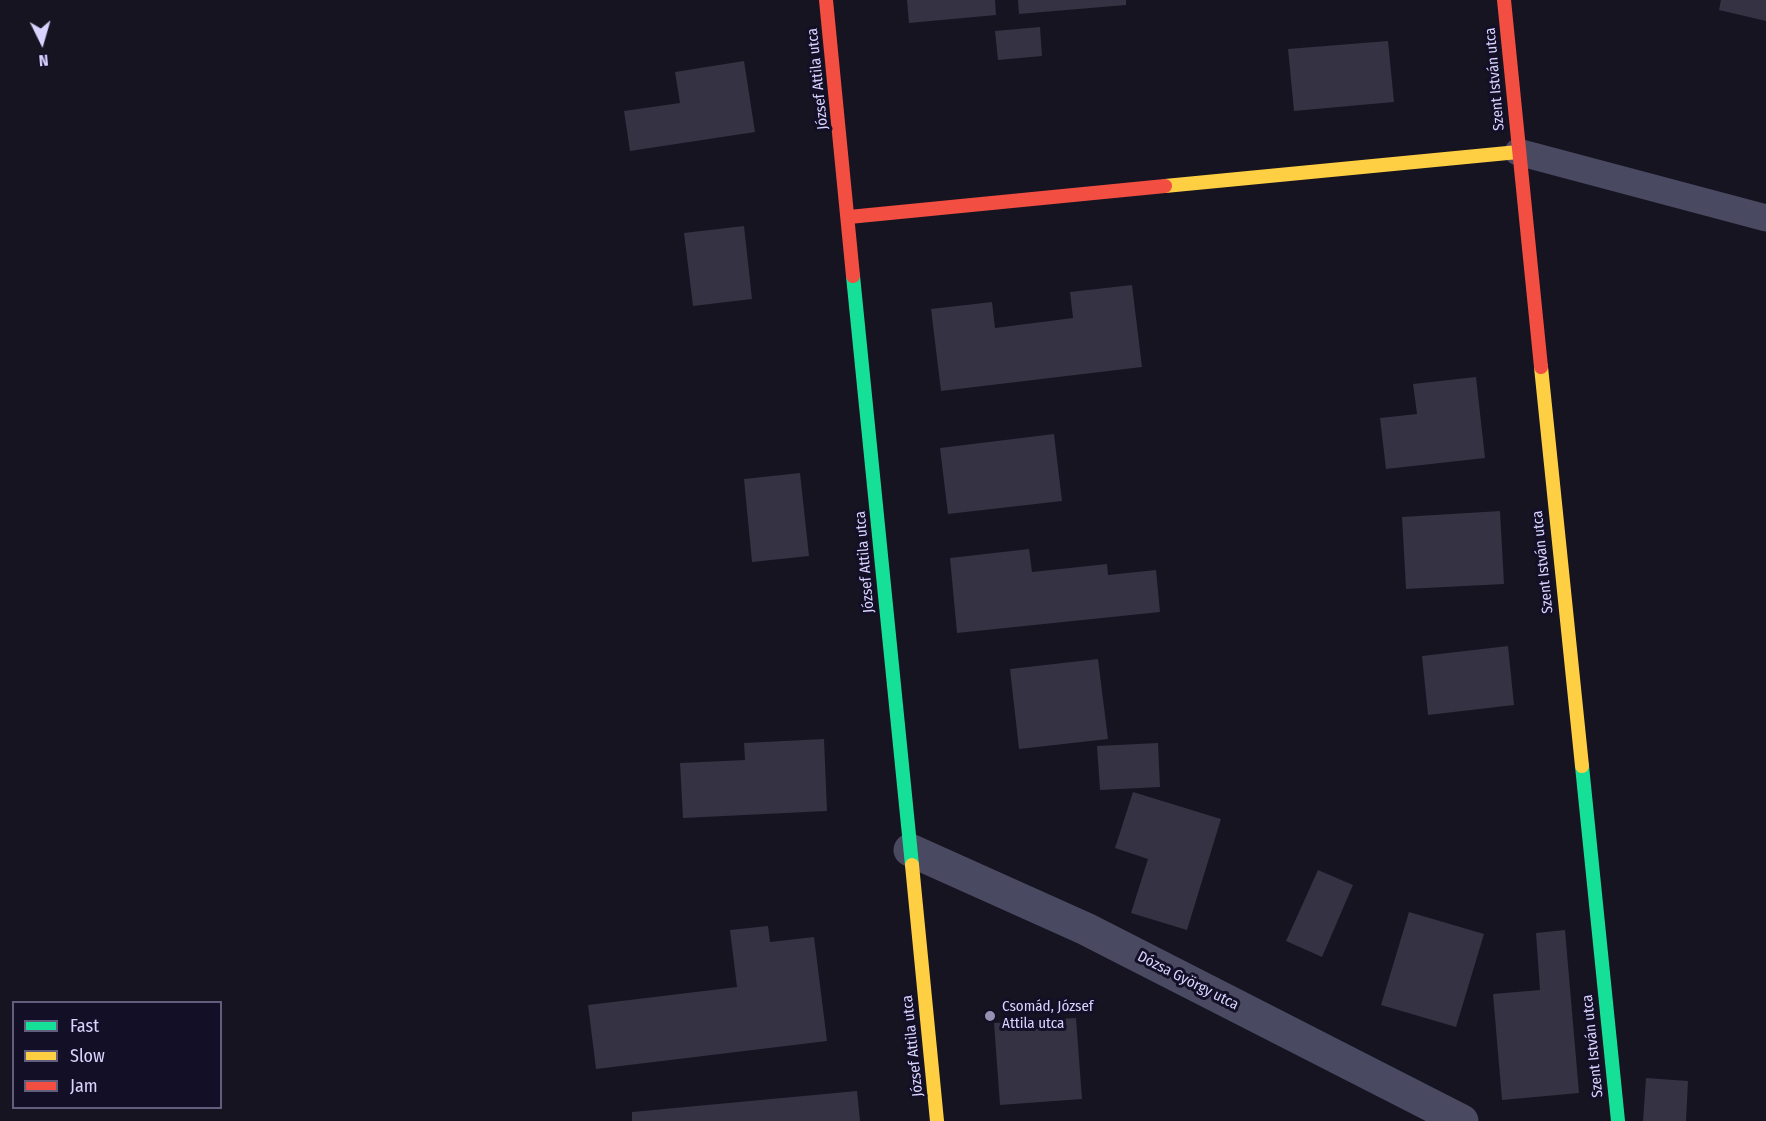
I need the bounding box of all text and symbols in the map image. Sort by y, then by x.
north arrow [12,12,72,72]
street label: József Attila utca [804,27,832,131]
street label: Szent István utca [1482,27,1508,131]
text: N [38,51,49,70]
street label: József Attila utca [852,510,878,614]
street label: Szent István utca [1529,510,1557,614]
street label: Dózsa György utca [1134,948,1242,1014]
street label: József Attila utca [899,994,927,1098]
street label: Szent István utca [1579,994,1607,1098]
place label: Csomád, József Attila utca [1002,998,1093,1033]
legend [12,1001,222,1109]
marker: Csomád, József Attila utca [983,1009,997,1023]
text: Fast [70,1015,99,1037]
text: Slow [70,1045,105,1067]
text: Jam [70,1075,98,1097]

